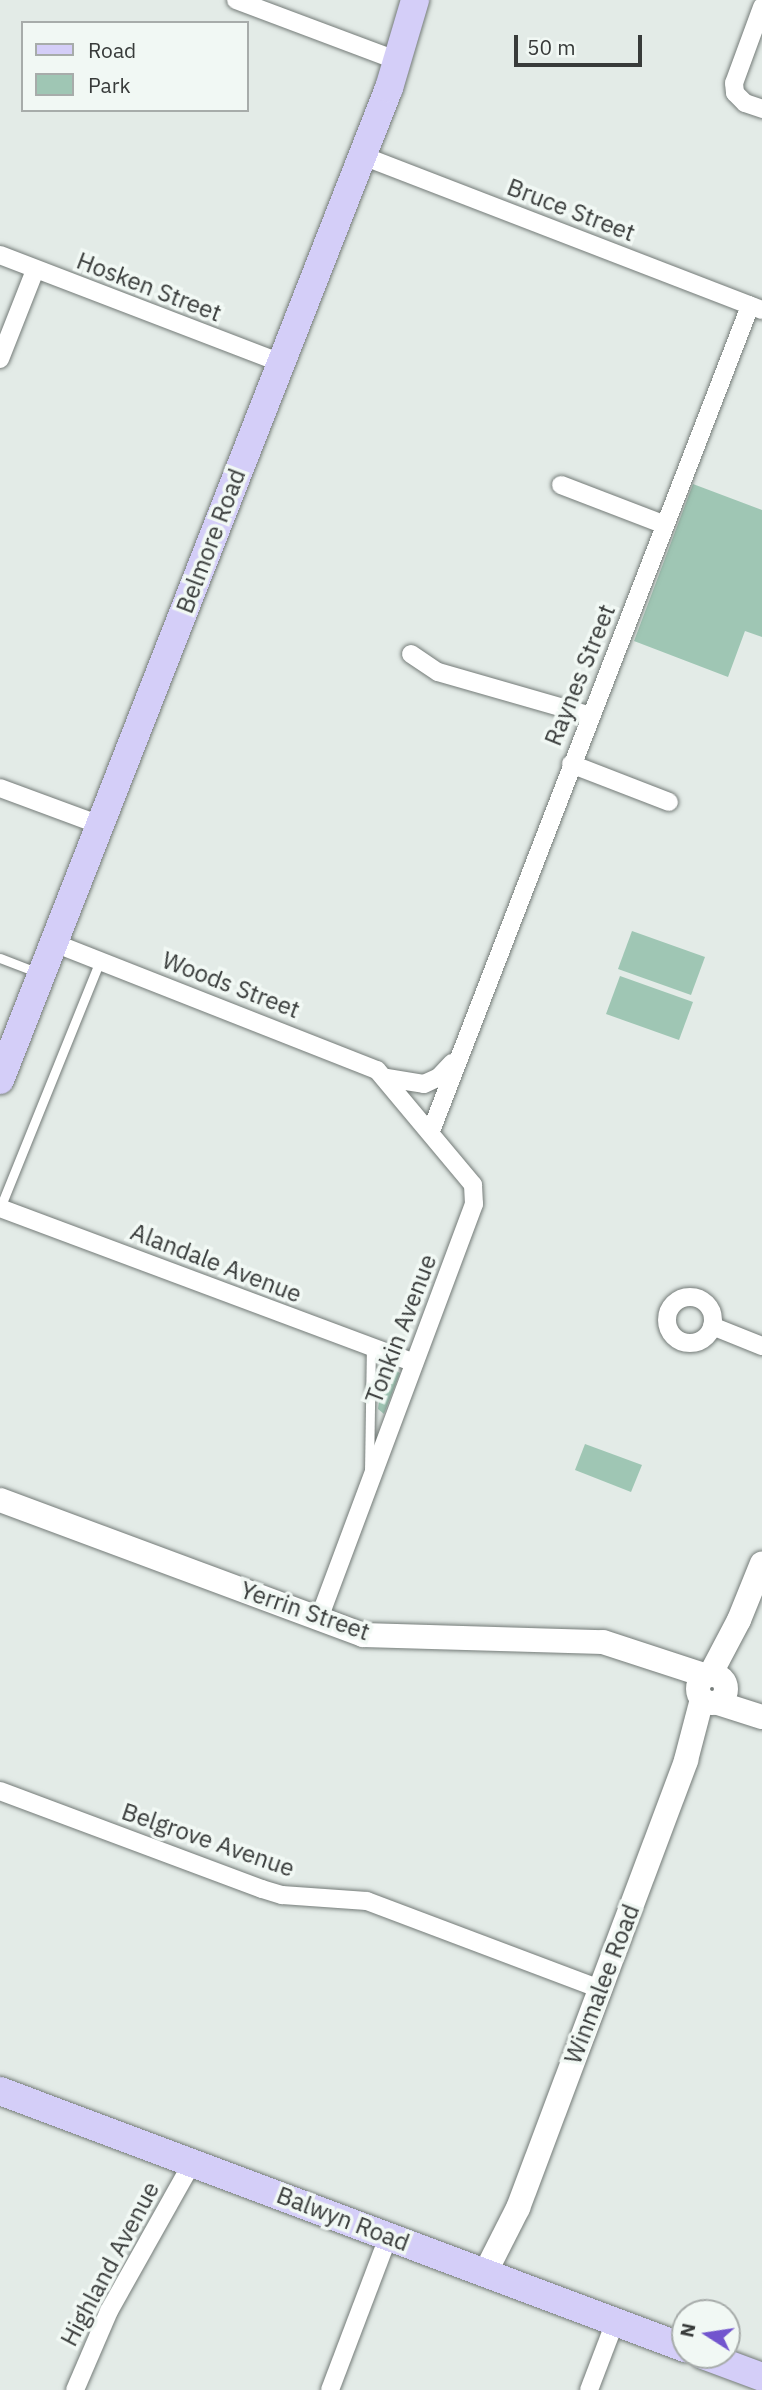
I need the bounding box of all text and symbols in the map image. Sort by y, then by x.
legend [21,21,248,112]
scale bar [517,21,645,65]
text: 50 m [527,33,576,61]
text: Road [88,36,136,64]
text: Park [88,71,131,99]
street label: Bruce Street [503,172,639,248]
street label: Hosken Street [73,246,225,328]
street label: Belmore Road [170,465,252,617]
street label: Raynes Street [539,600,621,750]
street label: Woods Street [158,946,304,1024]
street label: Alandale Avenue [127,1217,305,1309]
street label: Tonkin Avenue [359,1250,443,1408]
street label: Yerrin Street [237,1575,373,1647]
street label: Belgrove Avenue [118,1797,298,1883]
street label: Winmalee Road [558,1900,646,2068]
street label: Highland Avenue [55,2177,165,2351]
street label: Balwyn Road [273,2181,413,2257]
north arrow [671,2299,741,2369]
text: N [674,2321,701,2339]

